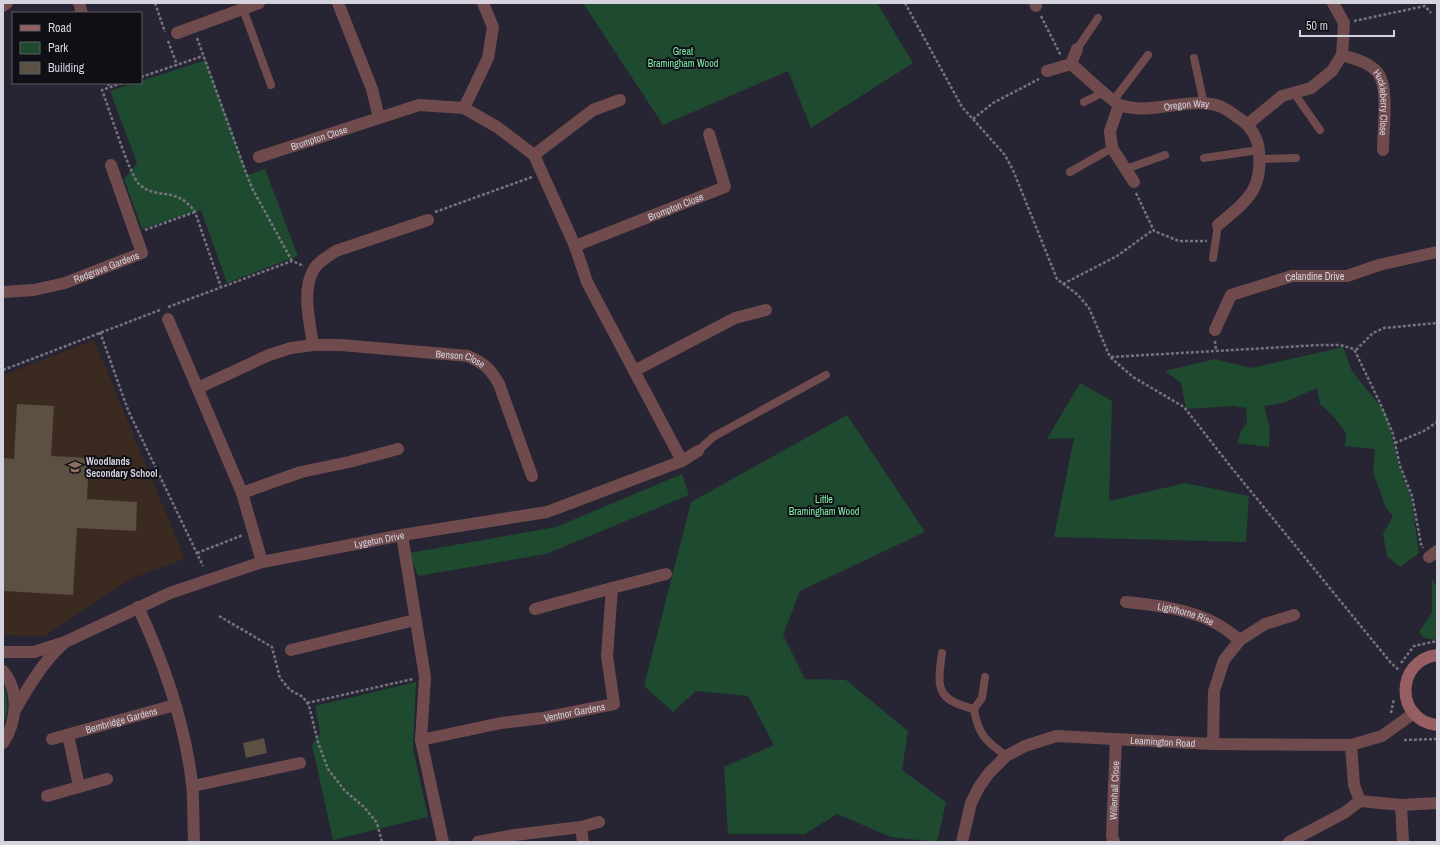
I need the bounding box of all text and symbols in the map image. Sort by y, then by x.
legend [12,12,142,84]
scale bar [1300,12,1394,38]
text: 50 m [1306,18,1328,34]
text: Road [48,20,72,36]
text: Park [48,40,68,56]
park label: Great Bramingham Wood [648,45,718,70]
text: Building [48,60,85,76]
street label: Huckleberry Close [1370,67,1391,136]
street label: Oregon Way [1163,97,1211,114]
street label: Brompton Close [289,123,349,153]
street label: Brompton Close [646,190,706,224]
street label: Redgrave Gardens [72,249,141,286]
street label: Celandine Drive [1284,270,1345,285]
street label: Benson Close [435,347,488,371]
place label: Woodlands Secondary School [86,455,158,480]
school or university icon: Woodlands Secondary School [67,459,83,475]
park label: Little Bramingham Wood [789,493,859,518]
street label: Lygetun Drive [353,529,406,551]
street label: Lighthorne Rise [1156,600,1216,629]
street label: Ventnor Gardens [543,700,606,725]
street label: Bembridge Gardens [84,704,159,736]
street label: Leamington Road [1130,734,1196,750]
street label: Willenhall Close [1107,760,1122,820]

